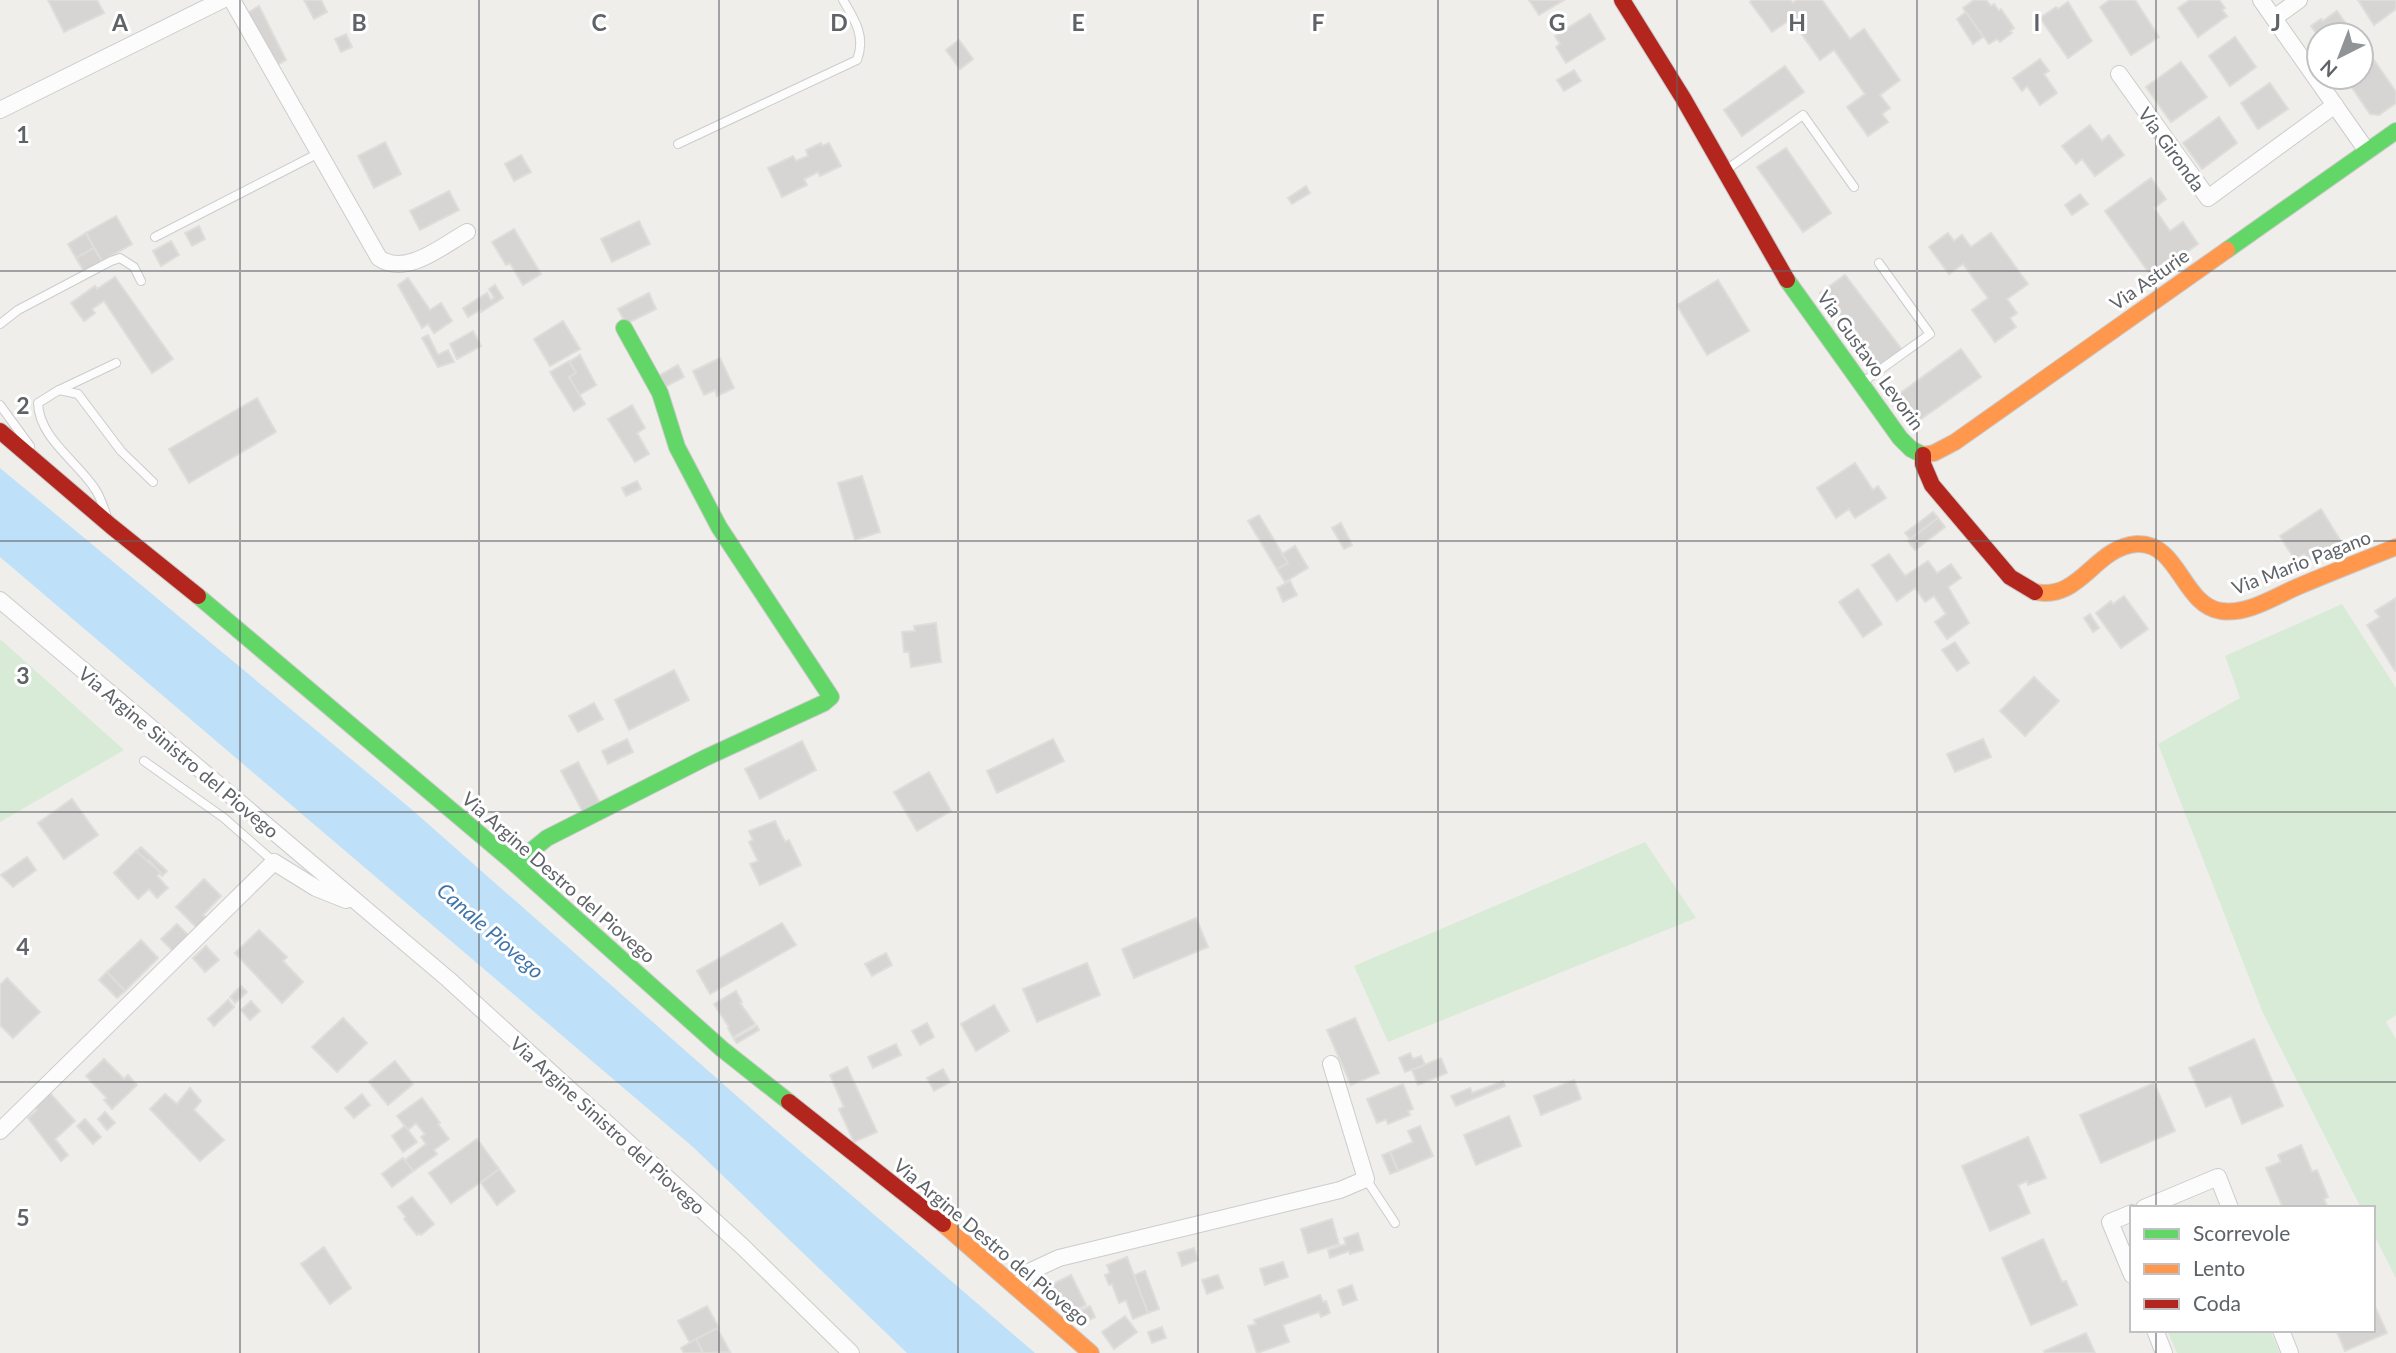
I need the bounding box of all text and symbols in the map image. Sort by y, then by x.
text: A [111,8,129,36]
text: B [351,8,367,36]
text: C [591,8,607,36]
text: D [830,8,848,36]
text: E [1071,8,1085,36]
text: F [1311,8,1325,36]
text: G [1549,8,1565,36]
text: H [1788,8,1806,36]
text: I [2034,8,2040,36]
text: J [2271,8,2281,36]
north arrow [2305,21,2375,91]
text: N [2315,56,2341,82]
street label: Via Gironda [2134,103,2210,195]
text: 1 [16,120,30,148]
street label: Via Asturie [2105,243,2193,315]
street label: Via Gustavo Levorin [1813,286,1929,434]
text: 2 [16,391,30,419]
street label: Via Mario Pagano [2228,525,2374,599]
text: 3 [16,661,30,689]
street label: Via Argine Sinistro del Piovego [74,661,284,843]
street label: Via Argine Destro del Piovego [458,787,660,967]
water label: Canale Piovego [433,877,549,983]
text: 4 [16,932,30,960]
street label: Via Argine Sinistro del Piovego [506,1031,710,1219]
street label: Via Argine Destro del Piovego [889,1153,1095,1331]
text: 5 [16,1203,30,1231]
legend [2130,1206,2375,1332]
text: Scorrevole [2193,1220,2290,1245]
text: Lento [2193,1255,2245,1280]
text: Coda [2193,1290,2241,1315]

